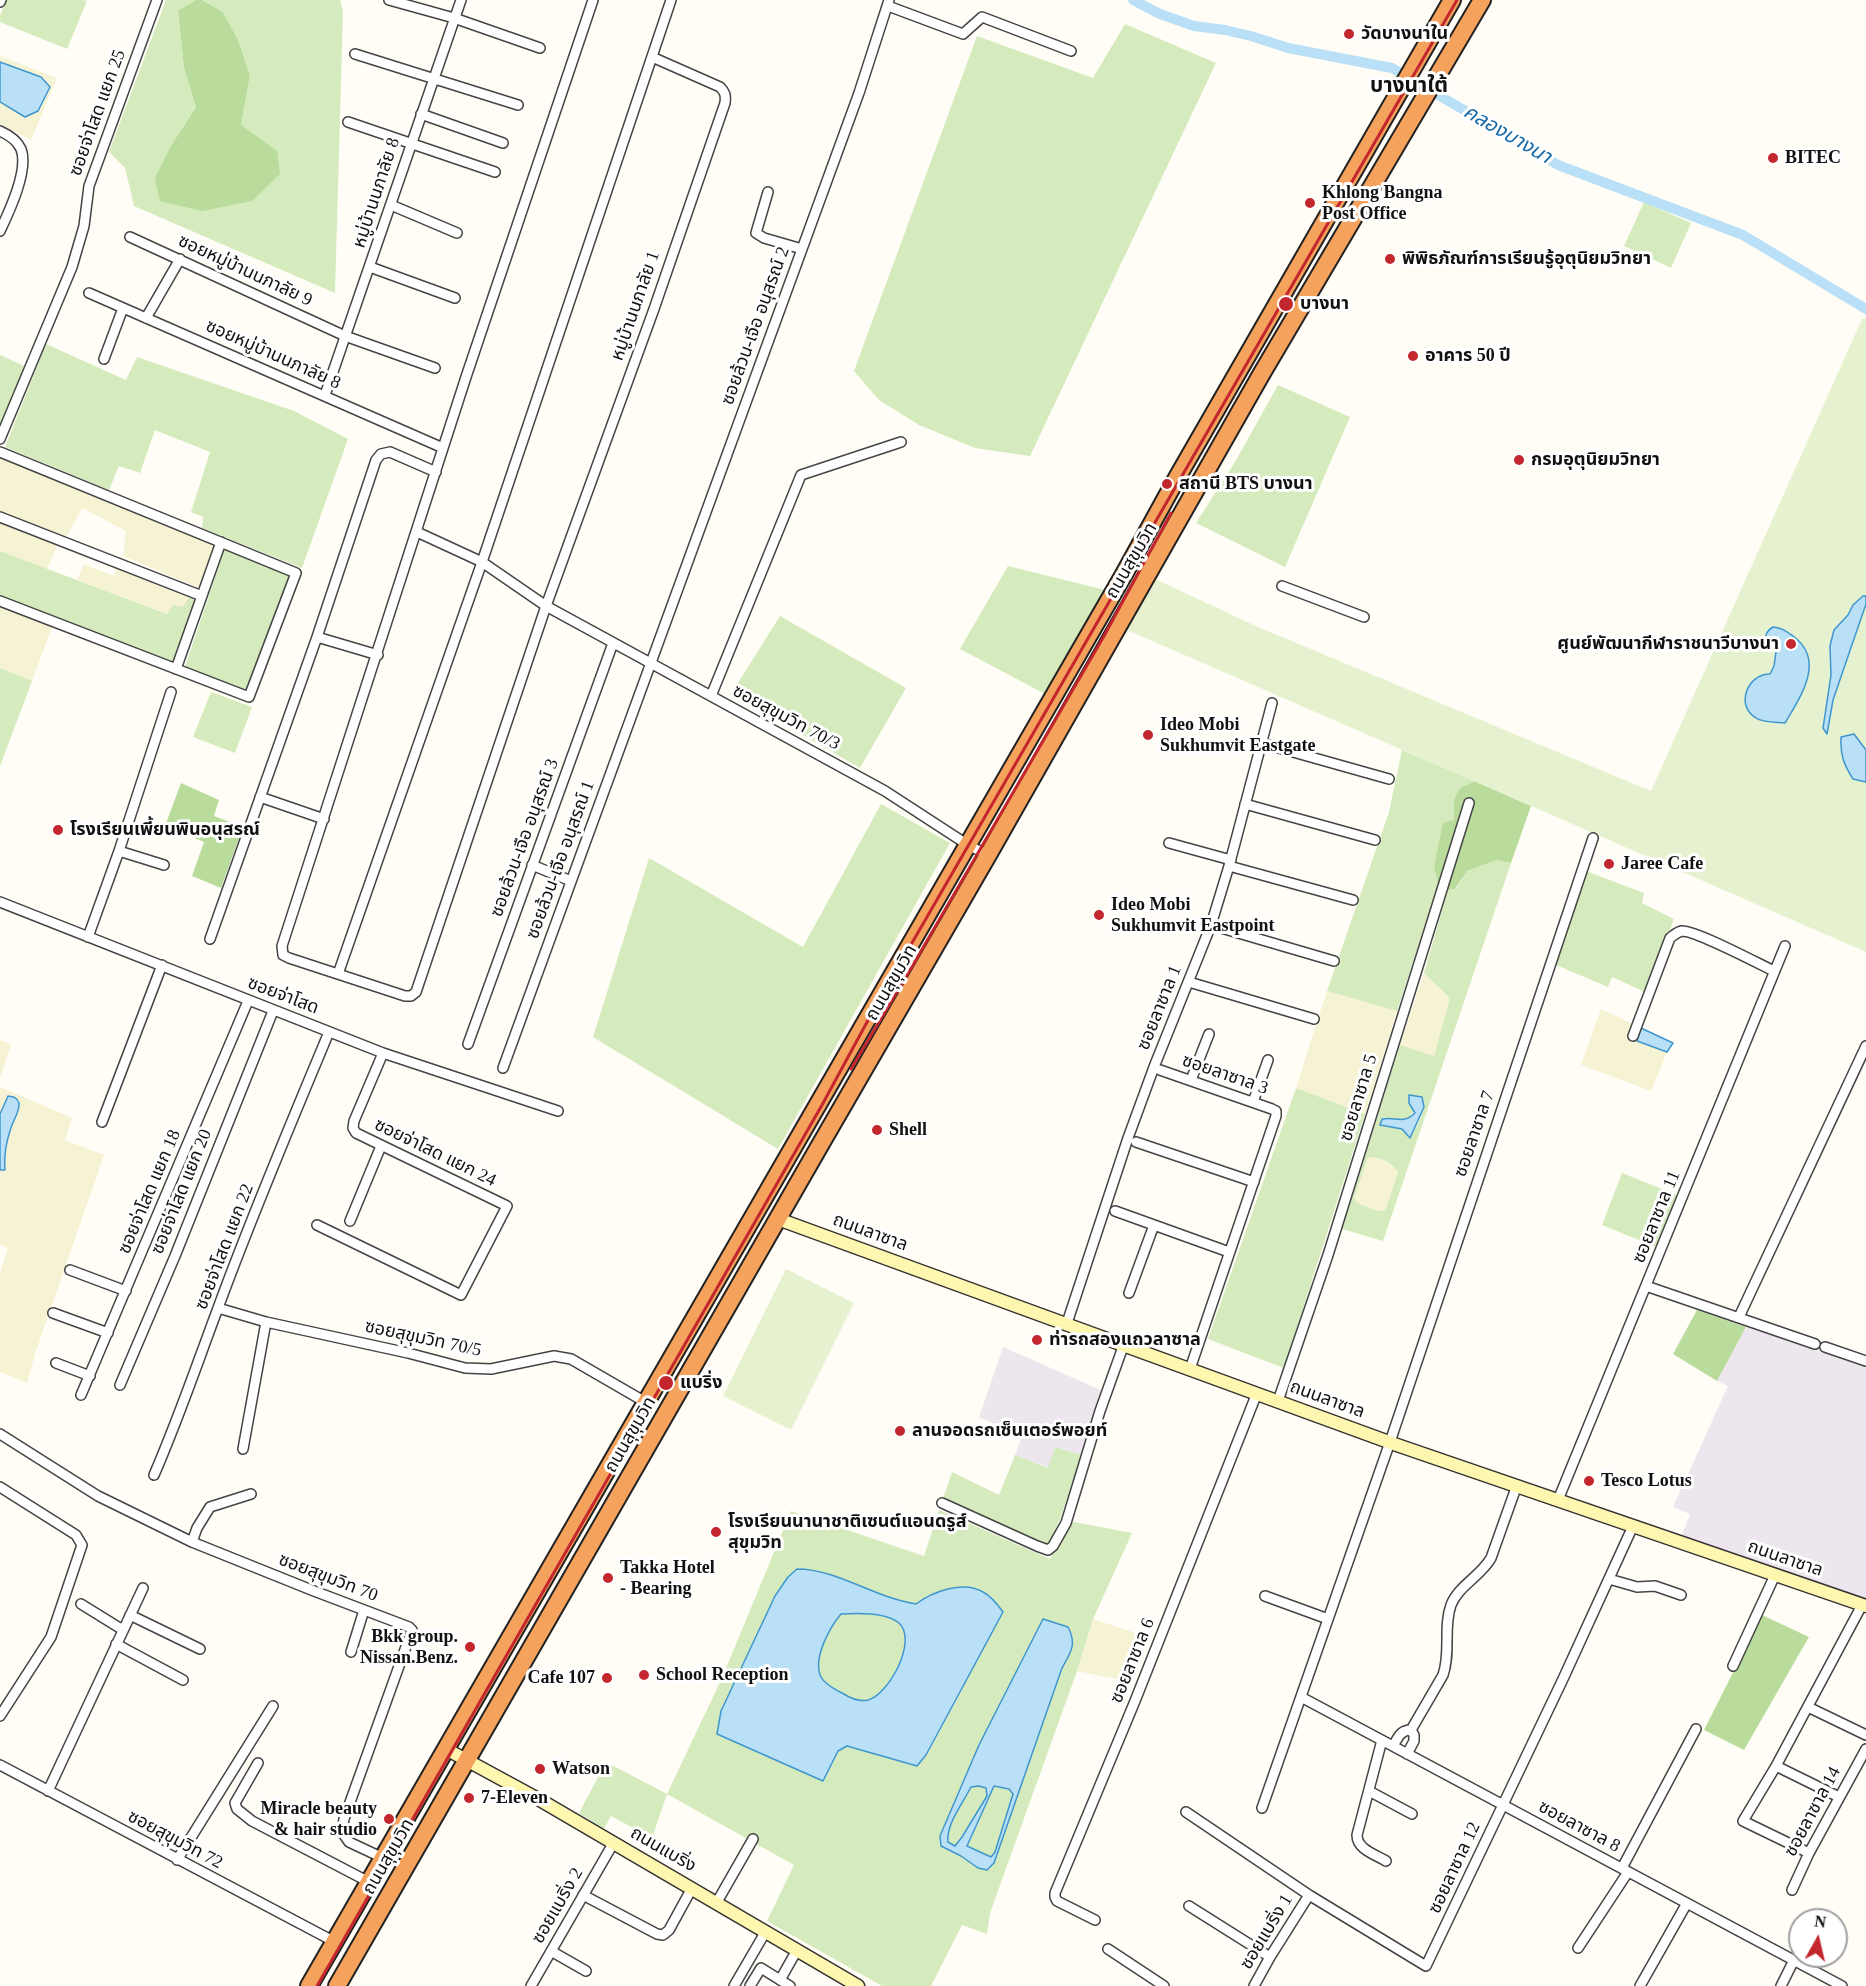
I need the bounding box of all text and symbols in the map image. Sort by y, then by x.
place label: วัดบางนาใน [1361,23,1448,45]
marker: วัดบางนาใน [1342,27,1356,41]
street label: ซอยจ่าโสด แยก 25 [65,47,131,179]
district label: บางนาใต้ [1370,74,1448,100]
water label: คลองบางนา [1459,100,1555,170]
street label: หมู่บ้านนภาลัย 8 [349,135,405,251]
place label: BITEC [1785,147,1841,169]
marker: BITEC [1766,151,1780,165]
place label: Khlong Bangna Post Office [1322,182,1443,224]
marker: Khlong Bangna Post Office [1303,196,1317,210]
street label: ซอยหมู่บ้านนภาลัย 9 [174,230,316,312]
street label: ซอยล้วน-เจือ อนุสรณ์ 2 [717,244,795,408]
street label: หมู่บ้านนภาลัย 1 [607,248,665,364]
place label: พิพิธภัณฑ์การเรียนรู้อุตุนิยมวิทยา [1402,248,1651,270]
marker: พิพิธภัณฑ์การเรียนรู้อุตุนิยมวิทยา [1383,252,1397,266]
place label: บางนา [1300,293,1349,315]
marker: บางนา [1277,295,1295,313]
street label: ซอยหมู่บ้านนภาลัย 8 [202,316,344,394]
place label: อาคาร 50 ปี [1425,345,1511,367]
marker: อาคาร 50 ปี [1406,349,1420,363]
place label: กรมอุตุนิยมวิทยา [1531,449,1660,471]
marker: กรมอุตุนิยมวิทยา [1512,453,1526,467]
place label: สถานี BTS บางนา [1179,473,1313,495]
marker: สถานี BTS บางนา [1160,477,1174,491]
street label: ถนนสุขุมวิท [1102,519,1162,603]
place label: ศูนย์พัฒนากีฬาราชนาวีบางนา [1557,633,1779,655]
marker: ศูนย์พัฒนากีฬาราชนาวีบางนา [1784,637,1798,651]
street label: ซอยสุขุมวิท 70/3 [729,681,843,755]
place label: Ideo Mobi Sukhumvit Eastgate [1160,714,1316,756]
marker: Ideo Mobi Sukhumvit Eastgate [1141,728,1155,742]
street label: ซอยล้วน-เจือ อนุสรณ์ 3 [486,756,564,920]
street label: ซอยล้วน-เจือ อนุสรณ์ 1 [522,778,600,942]
place label: โรงเรียนเพี้ยนพินอนุสรณ์ [70,819,260,841]
marker: โรงเรียนเพี้ยนพินอนุสรณ์ [51,823,65,837]
place label: Jaree Cafe [1621,853,1703,875]
marker: Jaree Cafe [1602,857,1616,871]
place label: Ideo Mobi Sukhumvit Eastpoint [1111,894,1275,936]
marker: Ideo Mobi Sukhumvit Eastpoint [1092,908,1106,922]
street label: ถนนสุขุมวิท [862,941,922,1025]
street label: ซอยลาซาล 1 [1133,962,1187,1054]
street label: ซอยจ่าโสด [244,973,322,1019]
street label: ซอยลาซาล 3 [1179,1050,1271,1100]
street label: ซอยลาซาล 5 [1336,1052,1382,1144]
street label: ซอยลาซาล 7 [1450,1088,1500,1180]
street label: ซอยจ่าโสด แยก 24 [371,1114,499,1192]
place label: Shell [889,1119,927,1141]
marker: Shell [870,1123,884,1137]
street label: ซอยจ่าโสด แยก 20 [147,1126,217,1258]
street label: ซอยจ่าโสด แยก 18 [114,1127,186,1257]
street label: ซอยลาซาล 11 [1629,1168,1685,1266]
street label: ซอยจ่าโสด แยก 22 [191,1181,259,1313]
street label: ถนนลาซาล [830,1209,910,1257]
street label: ซอยสุขุมวิท 70/5 [363,1316,483,1362]
place label: ท่ารถสองแถวลาซาล [1049,1329,1201,1351]
marker: ท่ารถสองแถวลาซาล [1030,1333,1044,1347]
place label: แบริ่ง [680,1372,722,1394]
marker: แบริ่ง [657,1374,675,1392]
street label: ถนนลาซาล [1287,1376,1367,1424]
street label: ถนนสุขุมวิท [601,1393,661,1477]
place label: ลานจอดรถเซ็นเตอร์พอยท์ [912,1420,1107,1442]
marker: ลานจอดรถเซ็นเตอร์พอยท์ [893,1424,907,1438]
place label: Tesco Lotus [1601,1470,1692,1492]
marker: Tesco Lotus [1582,1474,1596,1488]
place label: โรงเรียนนานาชาติเซนต์แอนดรูส์ สุขุมวิท [728,1511,966,1553]
marker: โรงเรียนนานาชาติเซนต์แอนดรูส์ สุขุมวิท [709,1525,723,1539]
street label: ถนนลาซาล [1745,1536,1825,1582]
street label: ซอยสุขุมวิท 70 [275,1549,381,1607]
place label: Takka Hotel - Bearing [620,1557,715,1600]
marker: Takka Hotel - Bearing [601,1571,615,1585]
street label: ซอยลาซาล 6 [1106,1615,1160,1707]
place label: Bkk group. Nissan.Benz. [360,1626,458,1668]
marker: Bkk group. Nissan.Benz. [463,1640,477,1654]
place label: School Reception [656,1664,788,1686]
place label: Cafe 107 [528,1667,595,1689]
marker: School Reception [637,1668,651,1682]
marker: Cafe 107 [600,1671,614,1685]
place label: Watson [552,1758,610,1780]
marker: Watson [533,1762,547,1776]
street label: ซอยลาซาล 14 [1780,1763,1846,1861]
place label: 7-Eleven [481,1787,548,1809]
marker: 7-Eleven [462,1791,476,1805]
street label: ซอยลาซาล 8 [1534,1796,1624,1858]
place label: Miracle beauty & hair studio [261,1798,377,1840]
street label: ซอยสุขุมวิท 72 [124,1806,226,1874]
marker: Miracle beauty & hair studio [382,1812,396,1826]
street label: ถนนสุขุมวิท [359,1815,419,1899]
street label: ซอยลาซาล 12 [1424,1819,1486,1917]
street label: ถนนแบริ่ง [626,1823,700,1877]
street label: ซอยแบริ่ง 2 [528,1864,588,1948]
street label: ซอยแบริ่ง 1 [1236,1890,1298,1974]
north arrow [1788,1908,1848,1968]
text: N [1813,1912,1827,1931]

